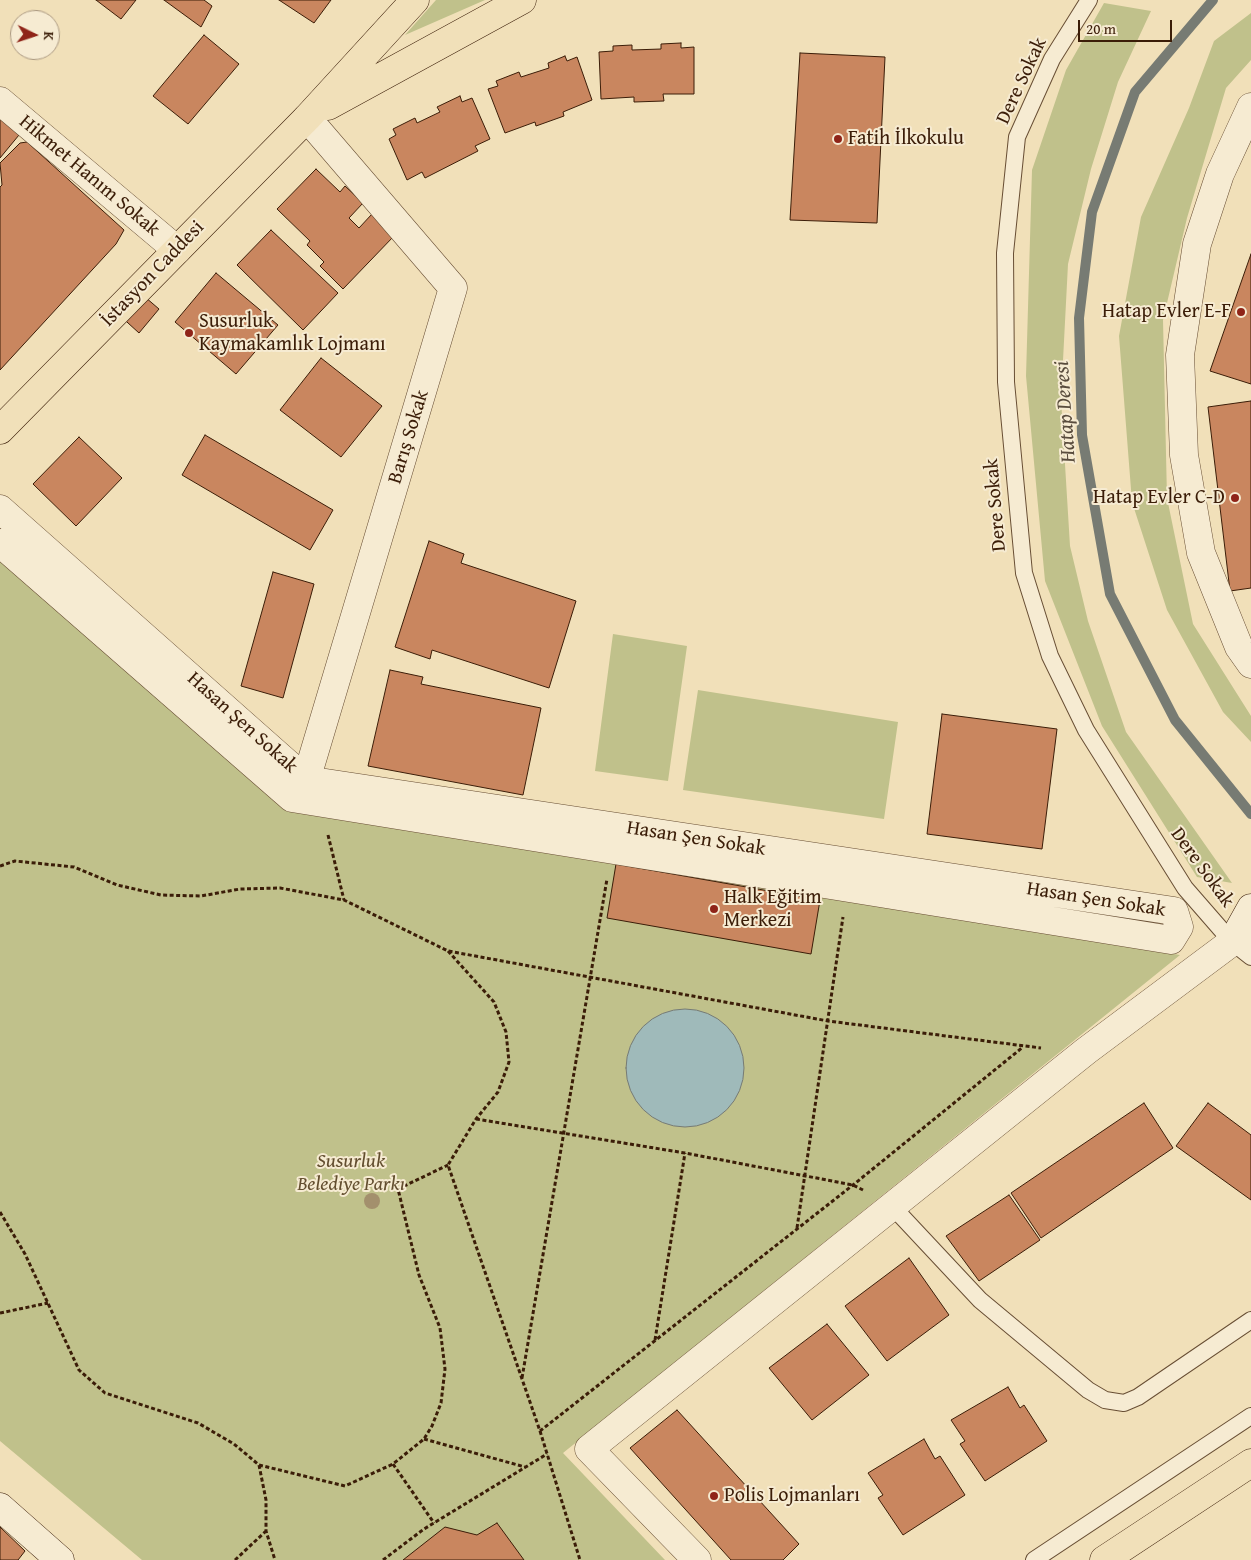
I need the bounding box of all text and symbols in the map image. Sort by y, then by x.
north arrow [10,10,60,60]
scale bar [1081,10,1175,42]
text: 20 m [1086,18,1116,39]
text: K [39,31,59,41]
street label: Dere Sokak [991,34,1053,128]
street label: Hikmet Hanım Sokak [14,110,164,242]
place label: Fatih İlkokulu [848,127,964,151]
marker: Fatih İlkokulu [832,133,844,145]
street label: İstasyon Caddesi [96,216,210,332]
place label: Hatap Evler E-F [1102,300,1231,324]
marker: Hatap Evler E-F [1235,306,1247,318]
place label: Susurluk Kaymakamlık Lojmanı [199,310,386,357]
marker: Susurluk Kaymakamlık Lojmanı [183,327,195,339]
water label: Hatap Deresi [1050,360,1082,464]
street label: Barış Sokak [383,387,435,487]
street label: Dere Sokak [980,458,1012,552]
place label: Hatap Evler C-D [1093,486,1225,510]
marker: Hatap Evler C-D [1229,492,1241,504]
street label: Hasan Şen Sokak [182,667,302,779]
street label: Hasan Şen Sokak [625,816,767,862]
street label: Dere Sokak [1165,823,1239,913]
street label: Hasan Şen Sokak [1025,877,1167,923]
place label: Halk Eğitim Merkezi [724,886,822,933]
marker: Halk Eğitim Merkezi [708,903,720,915]
park label: Susurluk Belediye Parkı [297,1150,405,1197]
place label: Polis Lojmanları [724,1484,860,1508]
marker: Polis Lojmanları [708,1490,720,1502]

